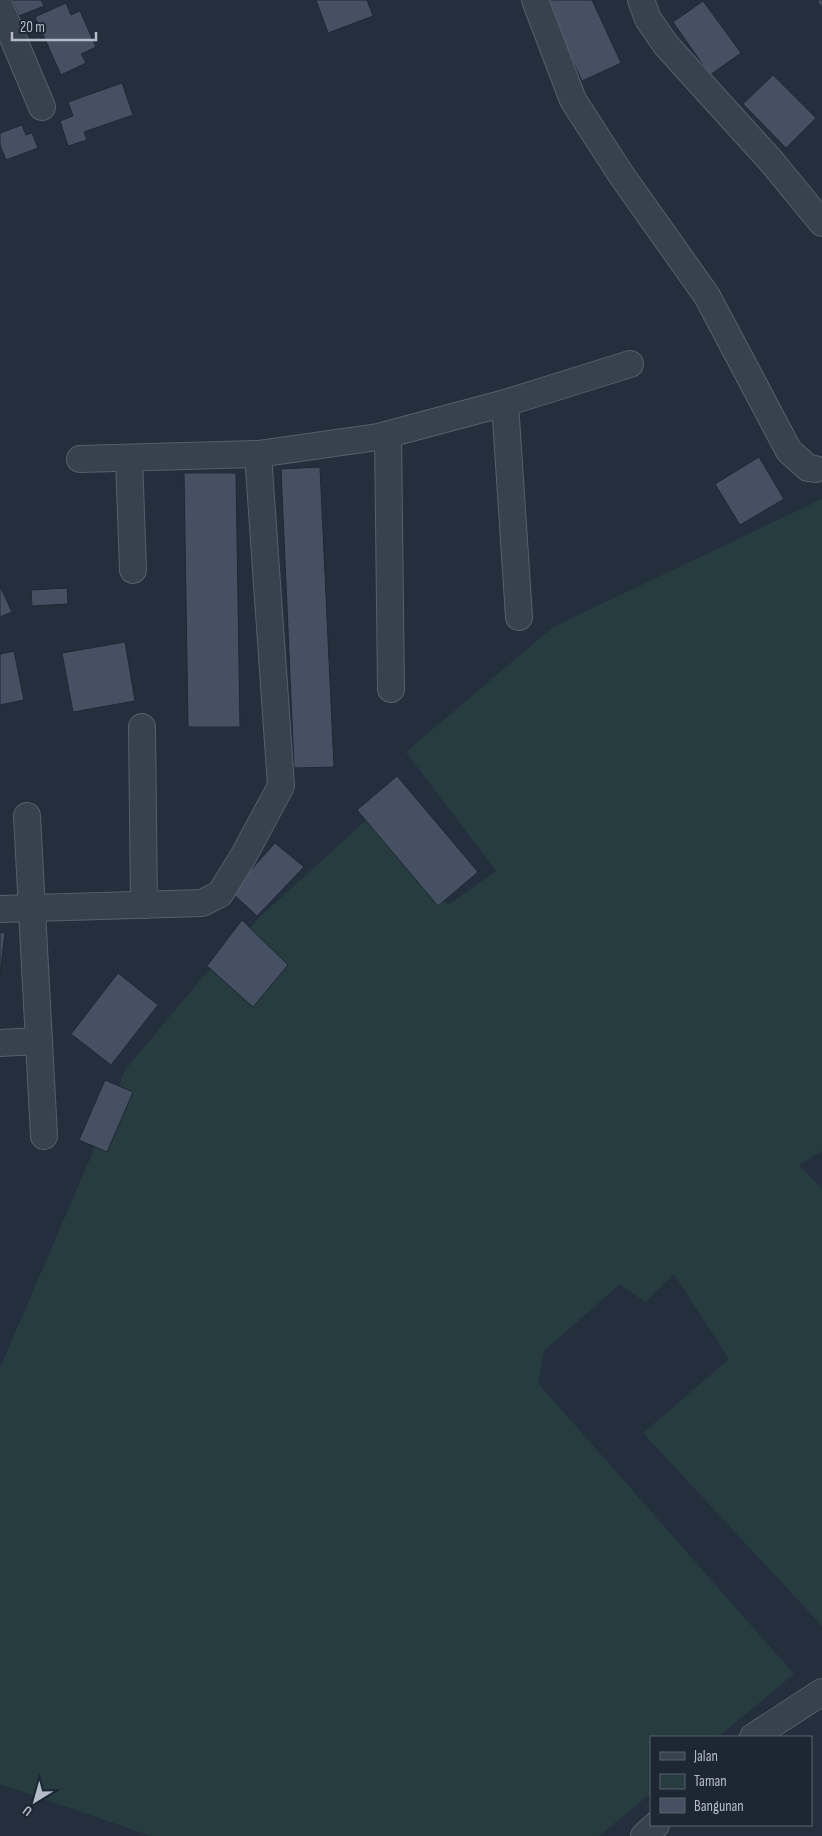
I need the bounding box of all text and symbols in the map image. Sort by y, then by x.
scale bar [12,10,96,42]
text: 20 m [20,18,45,37]
legend [650,1736,812,1826]
text: Jalan [693,1747,718,1766]
text: Taman [694,1772,727,1791]
north arrow [10,1776,60,1826]
text: Bangunan [694,1797,744,1816]
text: U [19,1802,36,1820]

